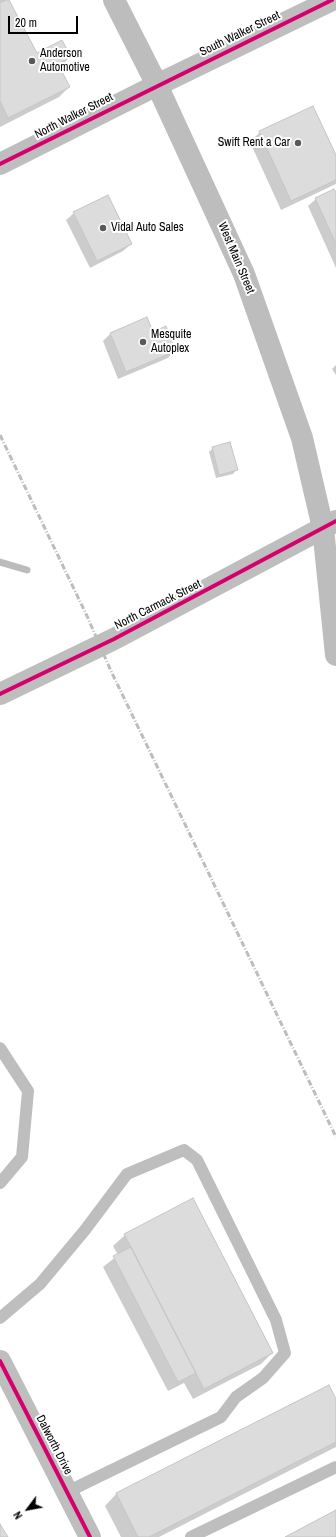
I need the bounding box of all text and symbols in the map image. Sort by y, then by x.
scale bar [10,8,80,34]
street label: South Walker Street [197,8,283,60]
text: 20 m [15,15,37,31]
place label: Anderson Automotive [40,47,90,75]
marker: Anderson Automotive [27,56,37,66]
street label: North Walker Street [32,90,116,142]
place label: Swift Rent a Car [218,136,290,150]
marker: Swift Rent a Car [293,138,303,148]
street label: West Main Street [215,220,257,296]
place label: Vidal Auto Sales [111,221,184,235]
marker: Vidal Auto Sales [98,223,108,233]
place label: Mesquite Autoplex [151,328,191,356]
marker: Mesquite Autoplex [138,337,148,347]
street label: North Carmack Street [112,577,204,633]
street label: Dalworth Drive [33,1413,75,1477]
north arrow [8,1489,48,1529]
text: N [10,1509,25,1522]

